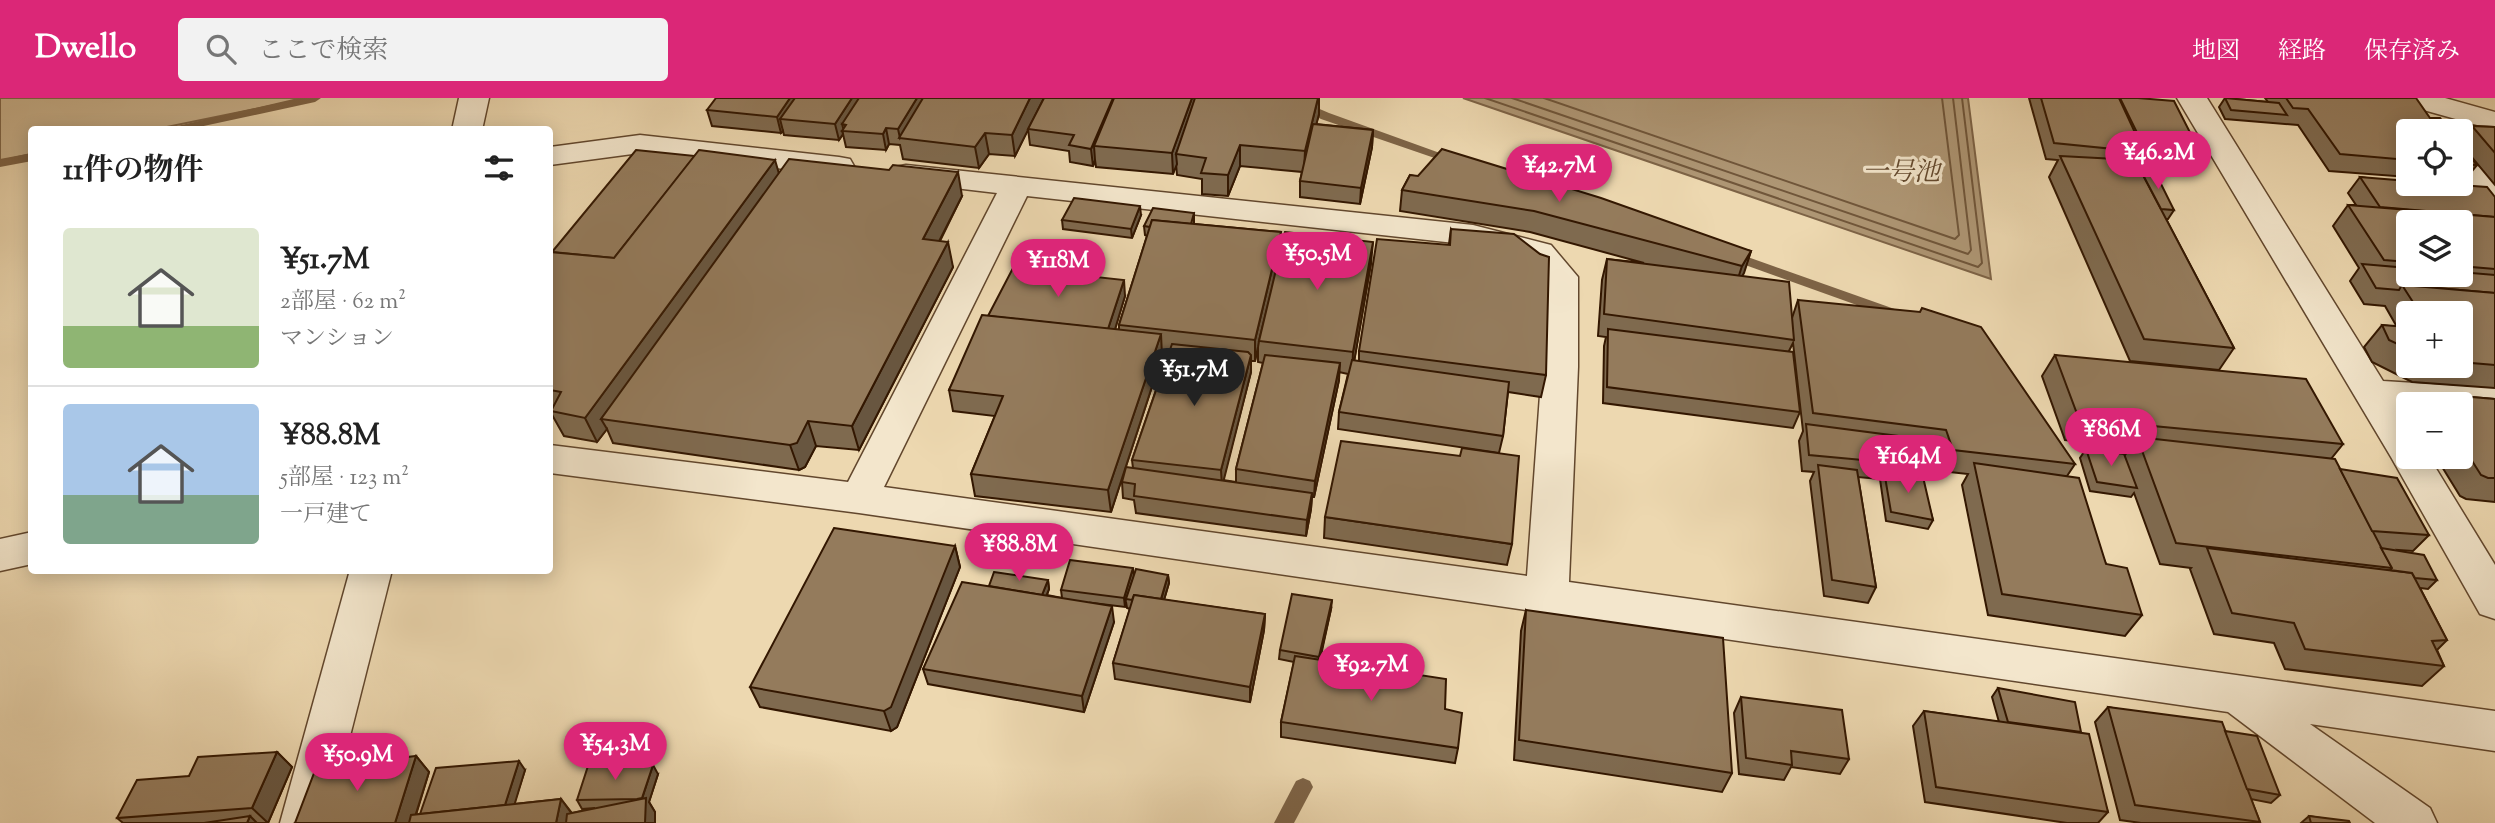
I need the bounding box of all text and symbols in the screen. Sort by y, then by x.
search box [178,18,668,81]
text: Dwello [35,25,136,73]
icon: search [202,30,240,68]
text: ここで検索 [258,33,388,70]
text: 地図 [2192,35,2240,69]
text: 経路 [2278,35,2326,69]
text: 保存済み [2364,35,2460,69]
map controls [2396,119,2473,469]
button: locate [2396,119,2473,196]
pin: ¥46.2M [2101,132,2215,191]
text: ¥46.2M [2121,137,2195,170]
pin: ¥42.7M [1502,144,1616,204]
icon: filters [480,149,518,187]
text: 11件の物件 [63,150,203,193]
text: ¥42.7M [1522,150,1596,183]
water label: 一号池 [1862,155,1943,192]
button: layers [2396,210,2473,287]
pin: ¥50.5M [1260,232,1374,292]
text: ¥50.5M [1282,238,1352,271]
text: ¥51.7M [280,239,370,282]
pin: ¥118M [1009,240,1107,299]
text: ¥118M [1027,245,1089,278]
icon: home [119,256,203,340]
text: 2部屋 · 62 m² [280,286,406,319]
button: + [2396,301,2473,378]
text: マンション [280,323,394,356]
pin: ¥51.7M [1137,348,1251,408]
text: ¥51.7M [1160,354,1228,387]
button: − [2396,392,2473,469]
pin: ¥86M [2070,408,2152,468]
text: ¥86M [2081,414,2141,447]
text: ¥88.8M [280,415,380,458]
icon: home [119,432,203,516]
pin: ¥164M [1859,436,1957,495]
text: ¥164M [1875,441,1941,474]
text: 5部屋 · 123 m² [280,462,409,495]
text: 一戸建て [280,499,372,532]
pin: ¥88.8M [962,524,1076,583]
text: ¥88.8M [981,529,1057,562]
pin: ¥92.7M [1314,644,1428,703]
text: ¥92.7M [1334,649,1408,682]
pin: ¥54.3M [558,722,672,782]
text: ¥54.3M [580,728,650,761]
pin: ¥50.9M [300,734,414,793]
text: ¥50.9M [321,739,393,772]

